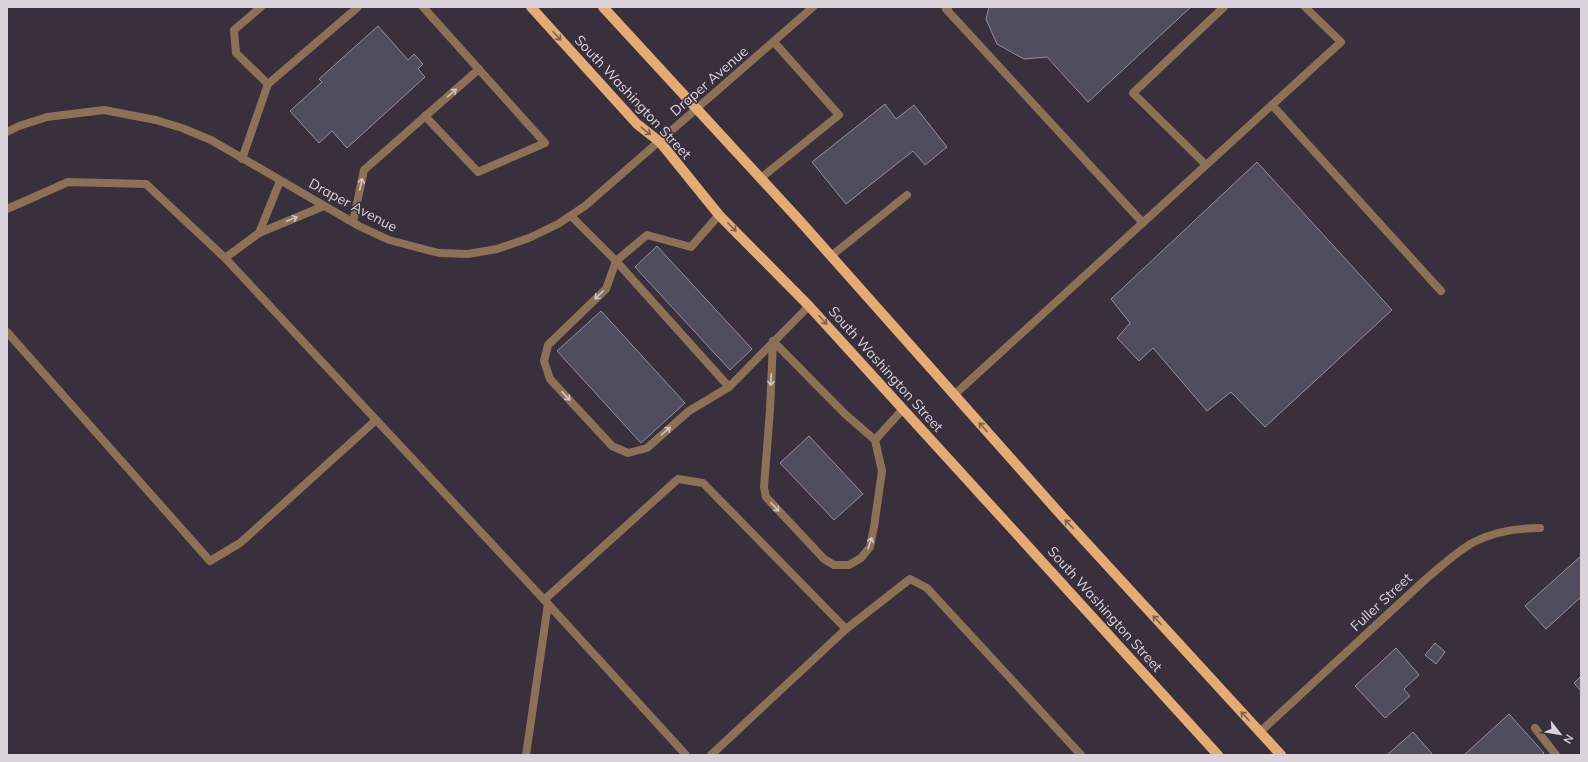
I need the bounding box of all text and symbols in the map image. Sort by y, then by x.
one-way arrow [552,31,562,41]
street label: South Washington Street [571,31,695,163]
street label: Draper Avenue [666,42,752,120]
one-way arrow [447,88,457,97]
one-way arrow [640,126,651,135]
street label: Draper Avenue [306,174,400,236]
one-way arrow [358,178,366,191]
one-way arrow [285,215,297,223]
one-way arrow [727,223,737,232]
one-way arrow [594,290,604,300]
street label: South Washington Street [825,302,947,436]
one-way arrow [818,315,827,326]
one-way arrow [768,373,775,386]
one-way arrow [561,391,571,401]
one-way arrow [978,422,987,432]
one-way arrow [661,427,671,436]
one-way arrow [770,501,779,511]
one-way arrow [1065,519,1074,529]
one-way arrow [867,537,874,550]
street label: South Washington Street [1044,542,1166,676]
street label: Fuller Street [1347,569,1416,635]
one-way arrow [1153,615,1162,625]
one-way arrow [1240,711,1250,721]
north arrow [1540,714,1580,754]
text: N [1560,732,1577,746]

